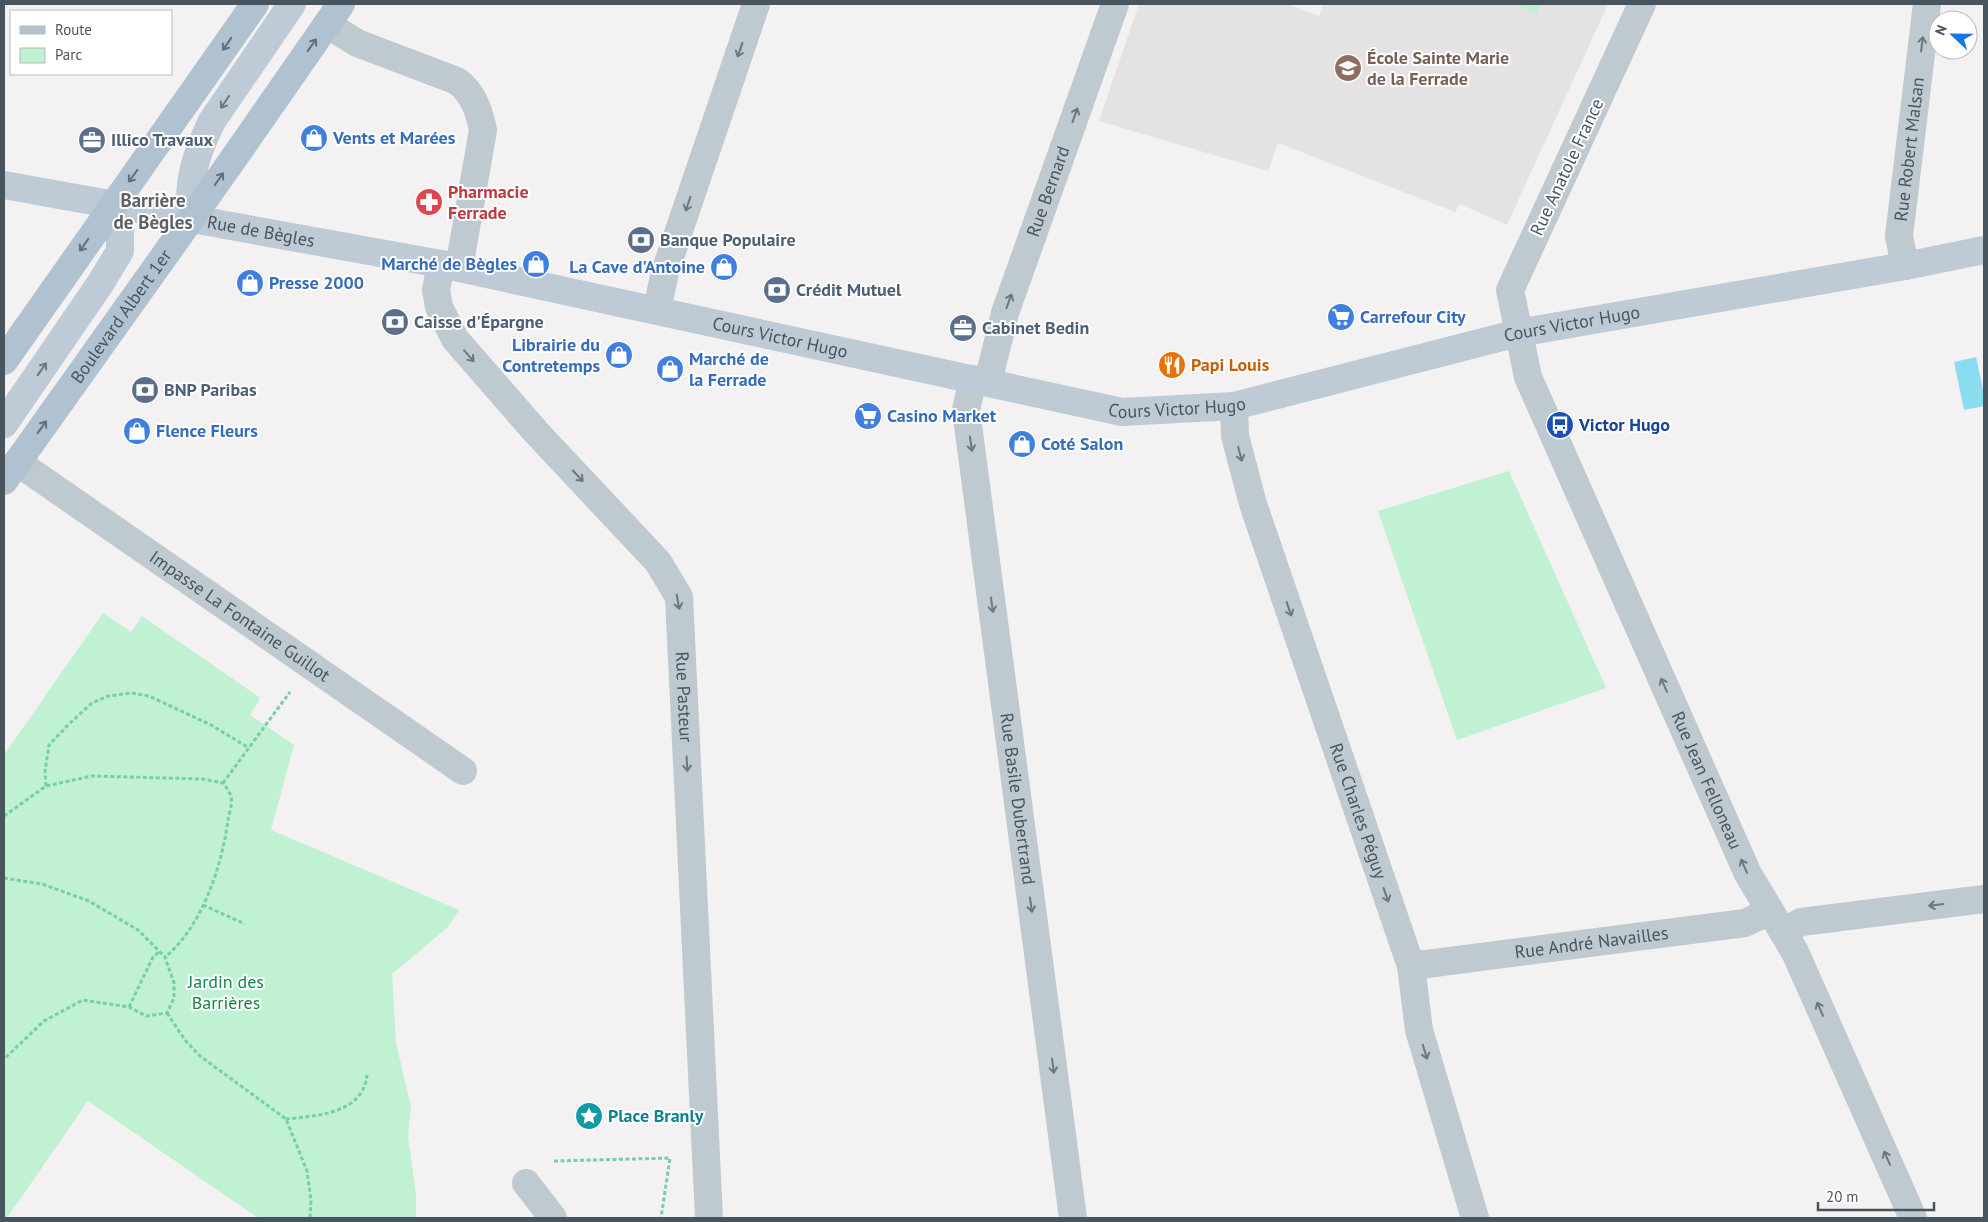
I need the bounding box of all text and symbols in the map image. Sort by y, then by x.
legend [10,10,172,75]
north arrow [1928,10,1978,60]
text: Route [55,20,92,39]
text: N [1931,22,1951,38]
one-way arrow [1917,36,1927,52]
one-way arrow [222,37,232,51]
one-way arrow [307,38,317,52]
one-way arrow [735,42,744,57]
text: Parc [55,45,82,64]
place label: École Sainte Marie de la Ferrade [1367,46,1509,90]
school or university icon: École Sainte Marie de la Ferrade [1333,53,1363,83]
street label: Rue Robert Malsan [1889,76,1929,223]
one-way arrow [220,94,230,108]
street label: Rue Anatole France [1525,95,1608,239]
one-way arrow [1071,108,1080,124]
shop icon: Vents et Marées [299,123,329,153]
office icon: Illico Travaux [77,125,107,155]
place label: Vents et Marées [332,126,456,149]
place label: Illico Travaux [111,128,213,151]
street label: Rue Bernard [1021,143,1074,240]
one-way arrow [128,169,138,183]
one-way arrow [214,172,224,186]
place label: Pharmacie Ferrade [448,180,529,224]
pharmacy icon: Pharmacie Ferrade [414,187,444,217]
district label: Barrière de Bègles [114,188,192,234]
one-way arrow [683,196,692,211]
street label: Rue de Bègles [205,210,317,252]
bank icon: Banque Populaire [626,225,656,255]
place label: Banque Populaire [660,228,796,251]
one-way arrow [79,237,89,251]
street label: Boulevard Albert 1er [65,245,176,388]
shop icon: Marché de Bègles [521,249,551,279]
place label: Marché de Bègles [381,252,517,275]
shop icon: La Cave d'Antoine [709,252,739,282]
place label: La Cave d'Antoine [569,255,705,278]
shop icon: Presse 2000 [235,268,265,298]
place label: Presse 2000 [269,271,364,294]
bank icon: Crédit Mutuel [762,275,792,305]
place label: Crédit Mutuel [796,278,902,301]
one-way arrow [1005,294,1014,310]
street label: Cours Victor Hugo [1501,300,1642,347]
supermarket icon: Carrefour City [1326,302,1356,332]
place label: Carrefour City [1360,305,1466,328]
bank icon: Caisse d'Épargne [380,307,410,337]
place label: Caisse d'Épargne [414,310,544,333]
street label: Cours Victor Hugo [710,311,850,363]
office icon: Cabinet Bedin [948,313,978,343]
place label: Cabinet Bedin [982,316,1089,339]
place label: Librairie du Contretemps [502,333,600,377]
shop icon: Librairie du Contretemps [604,340,634,370]
place label: Marché de la Ferrade [689,347,769,391]
one-way arrow [463,349,475,362]
restaurant icon: Papi Louis [1157,350,1187,380]
place label: Papi Louis [1191,353,1270,376]
shop icon: Marché de la Ferrade [655,354,685,384]
one-way arrow [36,362,47,376]
bank icon: BNP Paribas [130,375,160,405]
place label: BNP Paribas [164,378,257,401]
street label: Cours Victor Hugo [1106,391,1248,423]
supermarket icon: Casino Market [853,401,883,431]
place label: Casino Market [887,404,997,427]
bus stop icon: Victor Hugo [1545,410,1575,440]
place label: Victor Hugo [1578,413,1670,436]
shop icon: Flence Fleurs [122,416,152,446]
place label: Flence Fleurs [156,419,258,442]
one-way arrow [37,421,47,435]
shop icon: Coté Salon [1007,429,1037,459]
place label: Coté Salon [1041,432,1123,455]
one-way arrow [966,436,976,452]
one-way arrow [1235,446,1245,462]
one-way arrow [572,470,584,483]
street label: Impasse La Fontaine Guillot [145,545,335,687]
one-way arrow [674,593,684,609]
one-way arrow [987,597,997,613]
one-way arrow [1285,601,1294,616]
street label: Rue Pasteur [671,651,698,743]
one-way arrow [1659,678,1669,693]
street label: Rue Jean Felloneau [1666,708,1748,853]
street label: Rue Basile Dubertrand [995,711,1041,886]
street label: Rue Charles Péguy [1325,740,1393,883]
one-way arrow [683,755,692,771]
one-way arrow [1739,859,1749,874]
one-way arrow [1382,887,1392,903]
one-way arrow [1027,897,1037,913]
one-way arrow [1928,900,1944,910]
street label: Rue André Navailles [1513,921,1670,964]
park label: Jardin des Barrières [187,970,264,1014]
one-way arrow [1815,1002,1825,1017]
one-way arrow [1421,1044,1431,1060]
one-way arrow [1048,1058,1058,1074]
place icon: Place Branly [574,1101,604,1131]
place label: Place Branly [608,1104,704,1127]
one-way arrow [1881,1151,1891,1166]
scale bar [1818,1180,1934,1212]
text: 20 m [1826,1187,1859,1206]

